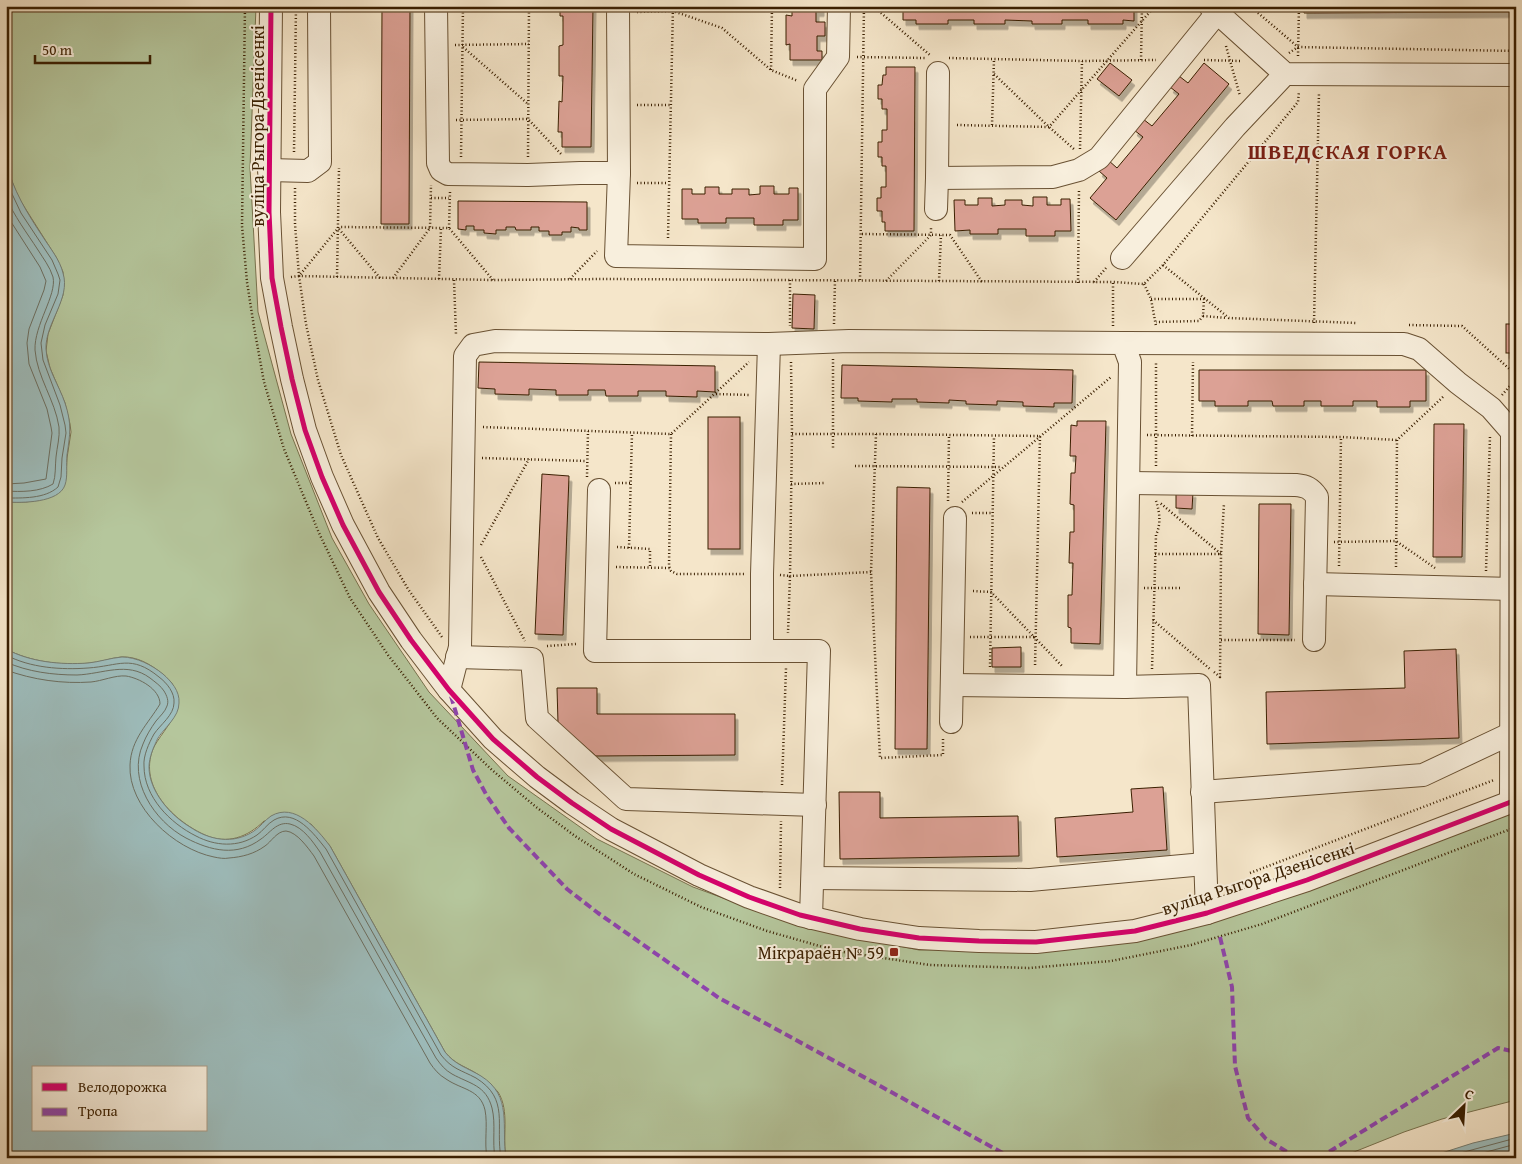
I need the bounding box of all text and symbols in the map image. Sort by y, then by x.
street label: вуліца Рыгора Дзенісенкі [244,25,271,227]
scale bar [35,32,150,64]
text: 50 m [42,39,73,60]
district label: ШВЕДСКАЯ ГОРКА [1248,135,1448,167]
street label: вуліца Рыгора Дзенісенкі [1158,834,1358,922]
place label: Мікрараён № 59 [758,939,884,966]
marker: Мікрараён № 59 [888,946,900,958]
legend [32,1066,208,1132]
text: Велодорожка [78,1076,168,1097]
north arrow [1440,1082,1490,1132]
text: С [1462,1083,1477,1105]
text: Тропа [78,1100,119,1121]

